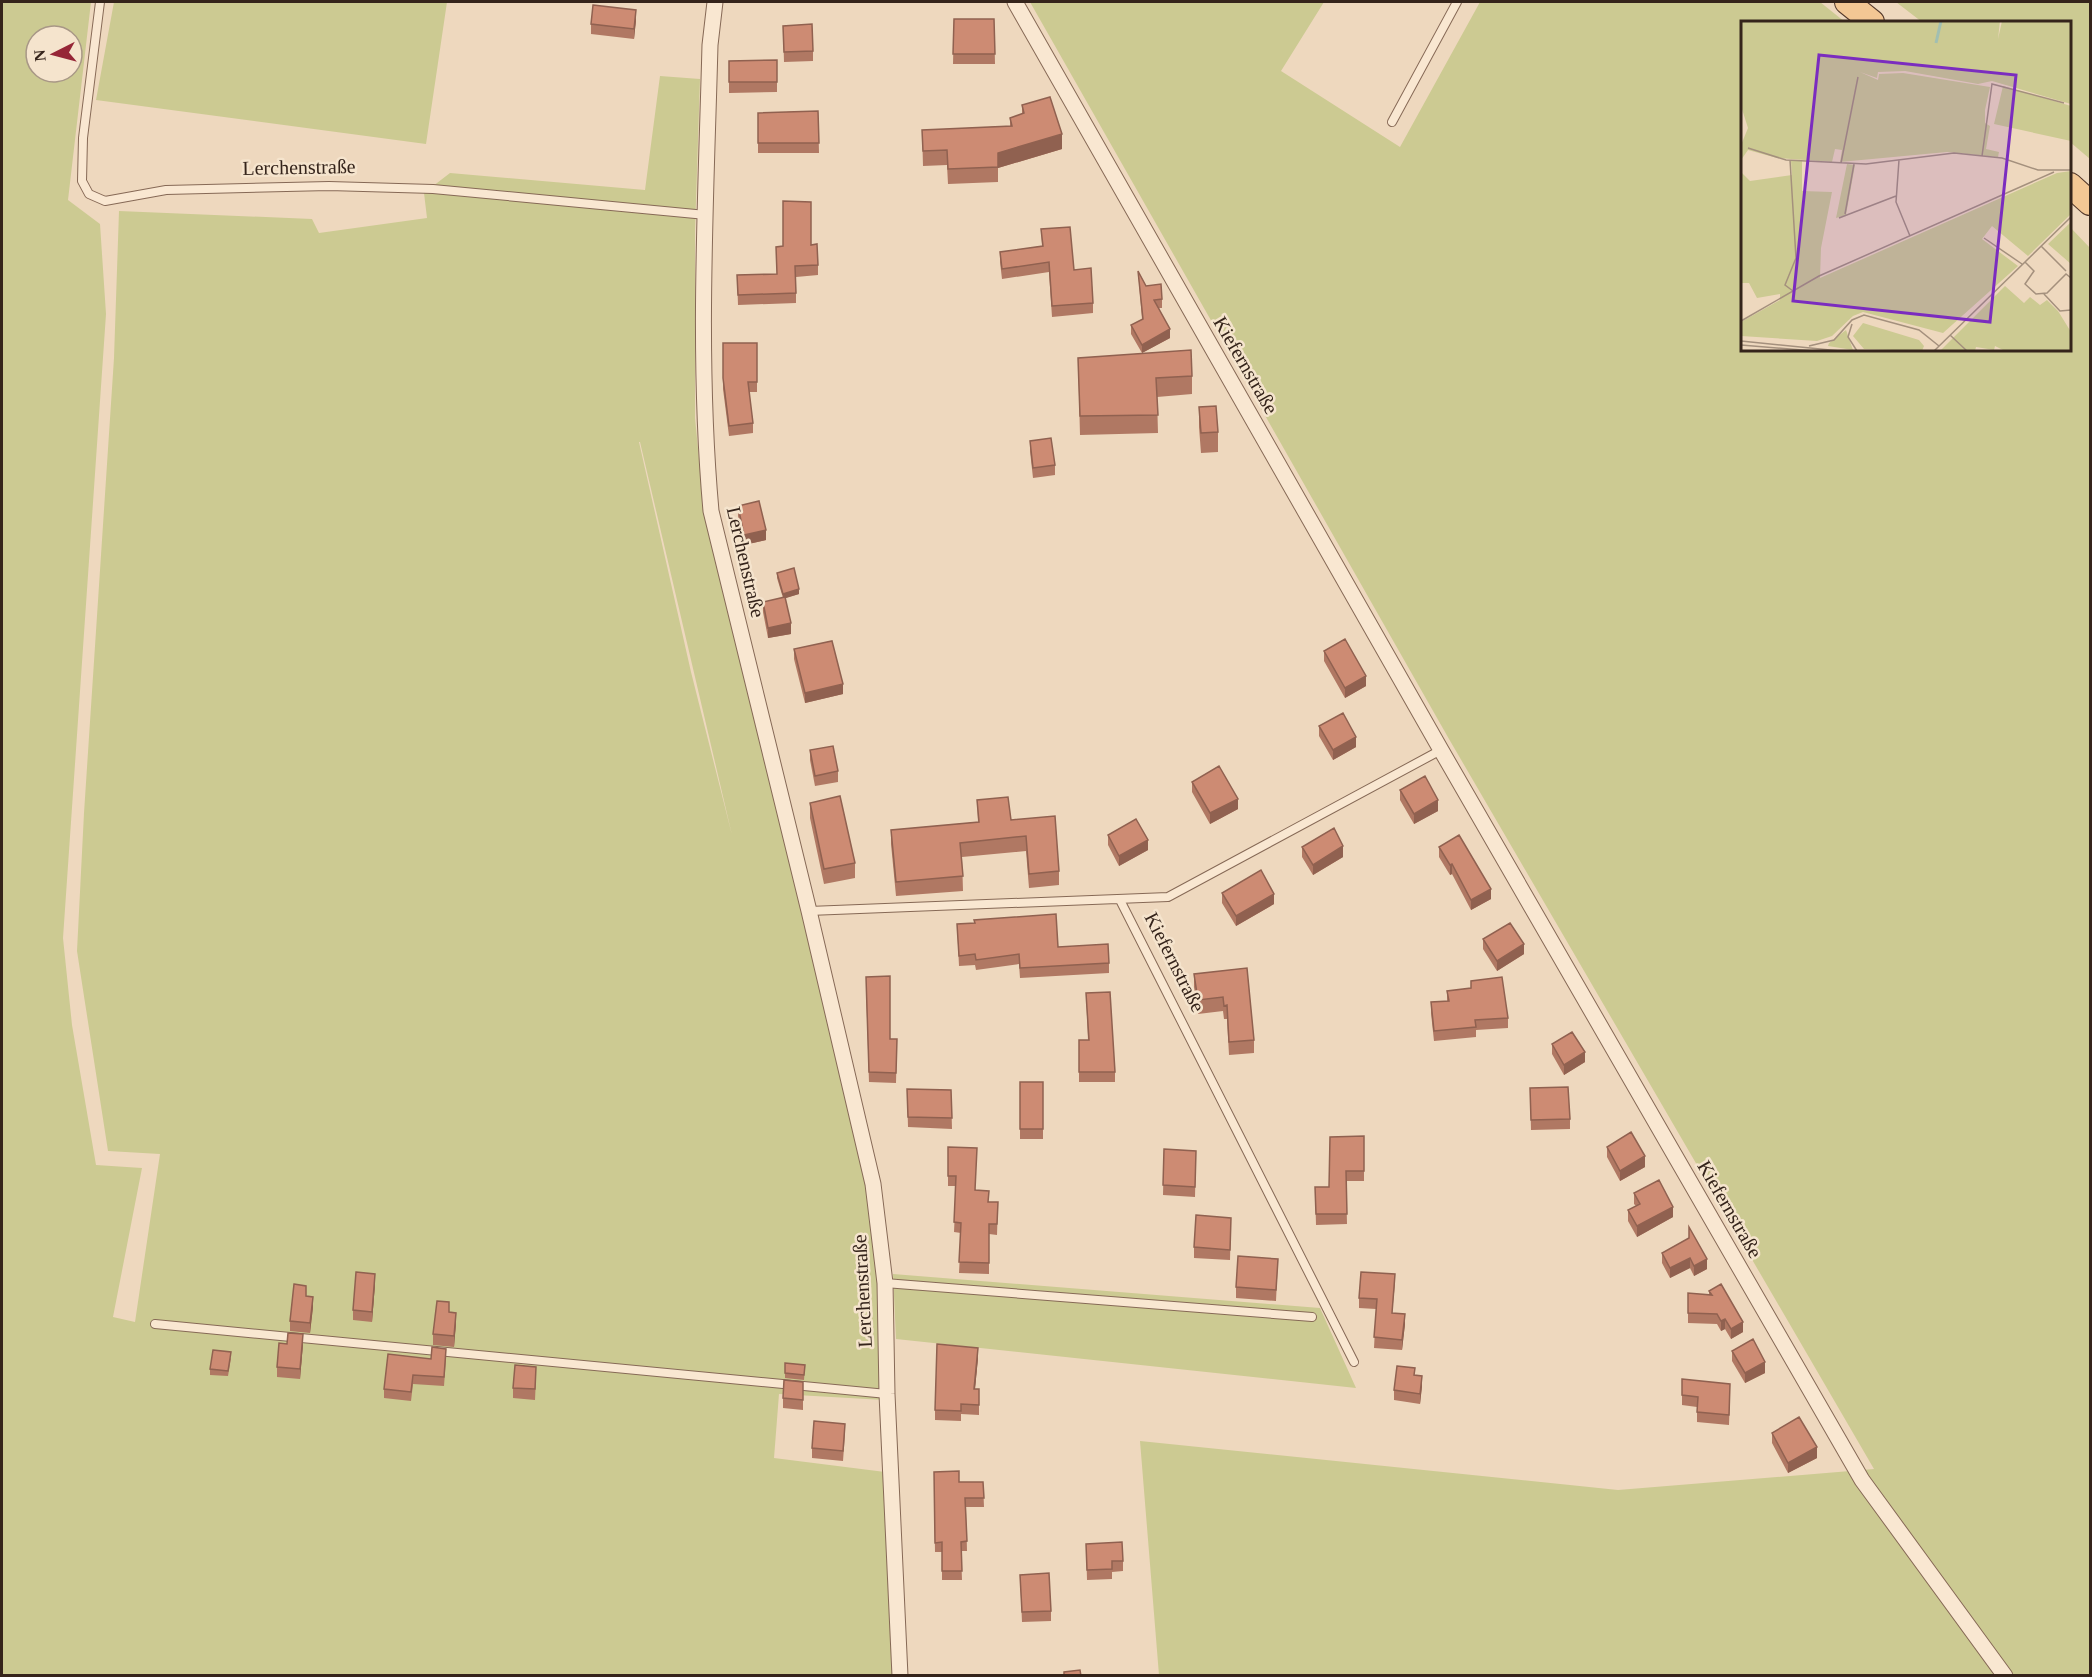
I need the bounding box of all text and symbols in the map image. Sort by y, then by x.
inset map [1741,21,2071,351]
north arrow [24,24,84,84]
text: N [30,48,49,62]
street label: Lerchenstraße [242,155,356,179]
street label: Kiefernstraße [1209,312,1283,418]
street label: Lerchenstraße [723,504,769,620]
street label: Kiefernstraße [1140,909,1210,1016]
street label: Kiefernstraße [1693,1156,1767,1262]
street label: Lerchenstraße [848,1234,876,1348]

